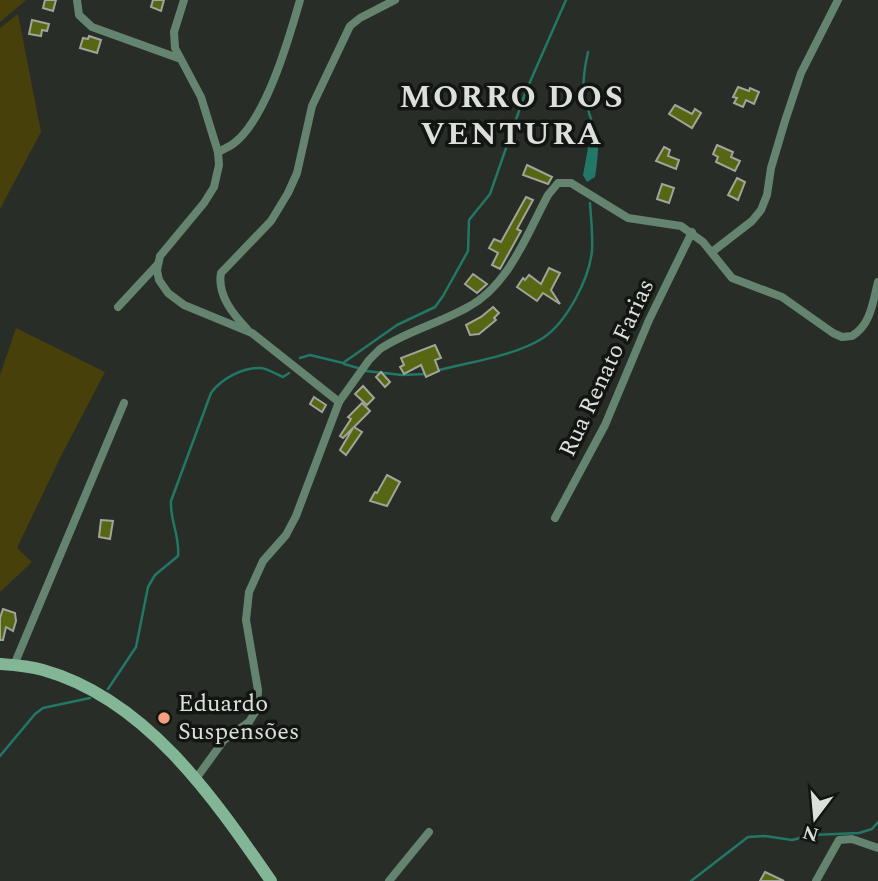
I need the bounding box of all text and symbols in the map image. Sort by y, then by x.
district label: MORRO DOS VENTURA [399,73,625,159]
street label: Rua Renato Farias [550,273,664,463]
place label: Eduardo Suspensões [178,686,299,750]
marker: Eduardo Suspensões [156,710,172,726]
north arrow [780,783,850,853]
text: N [799,817,822,849]

